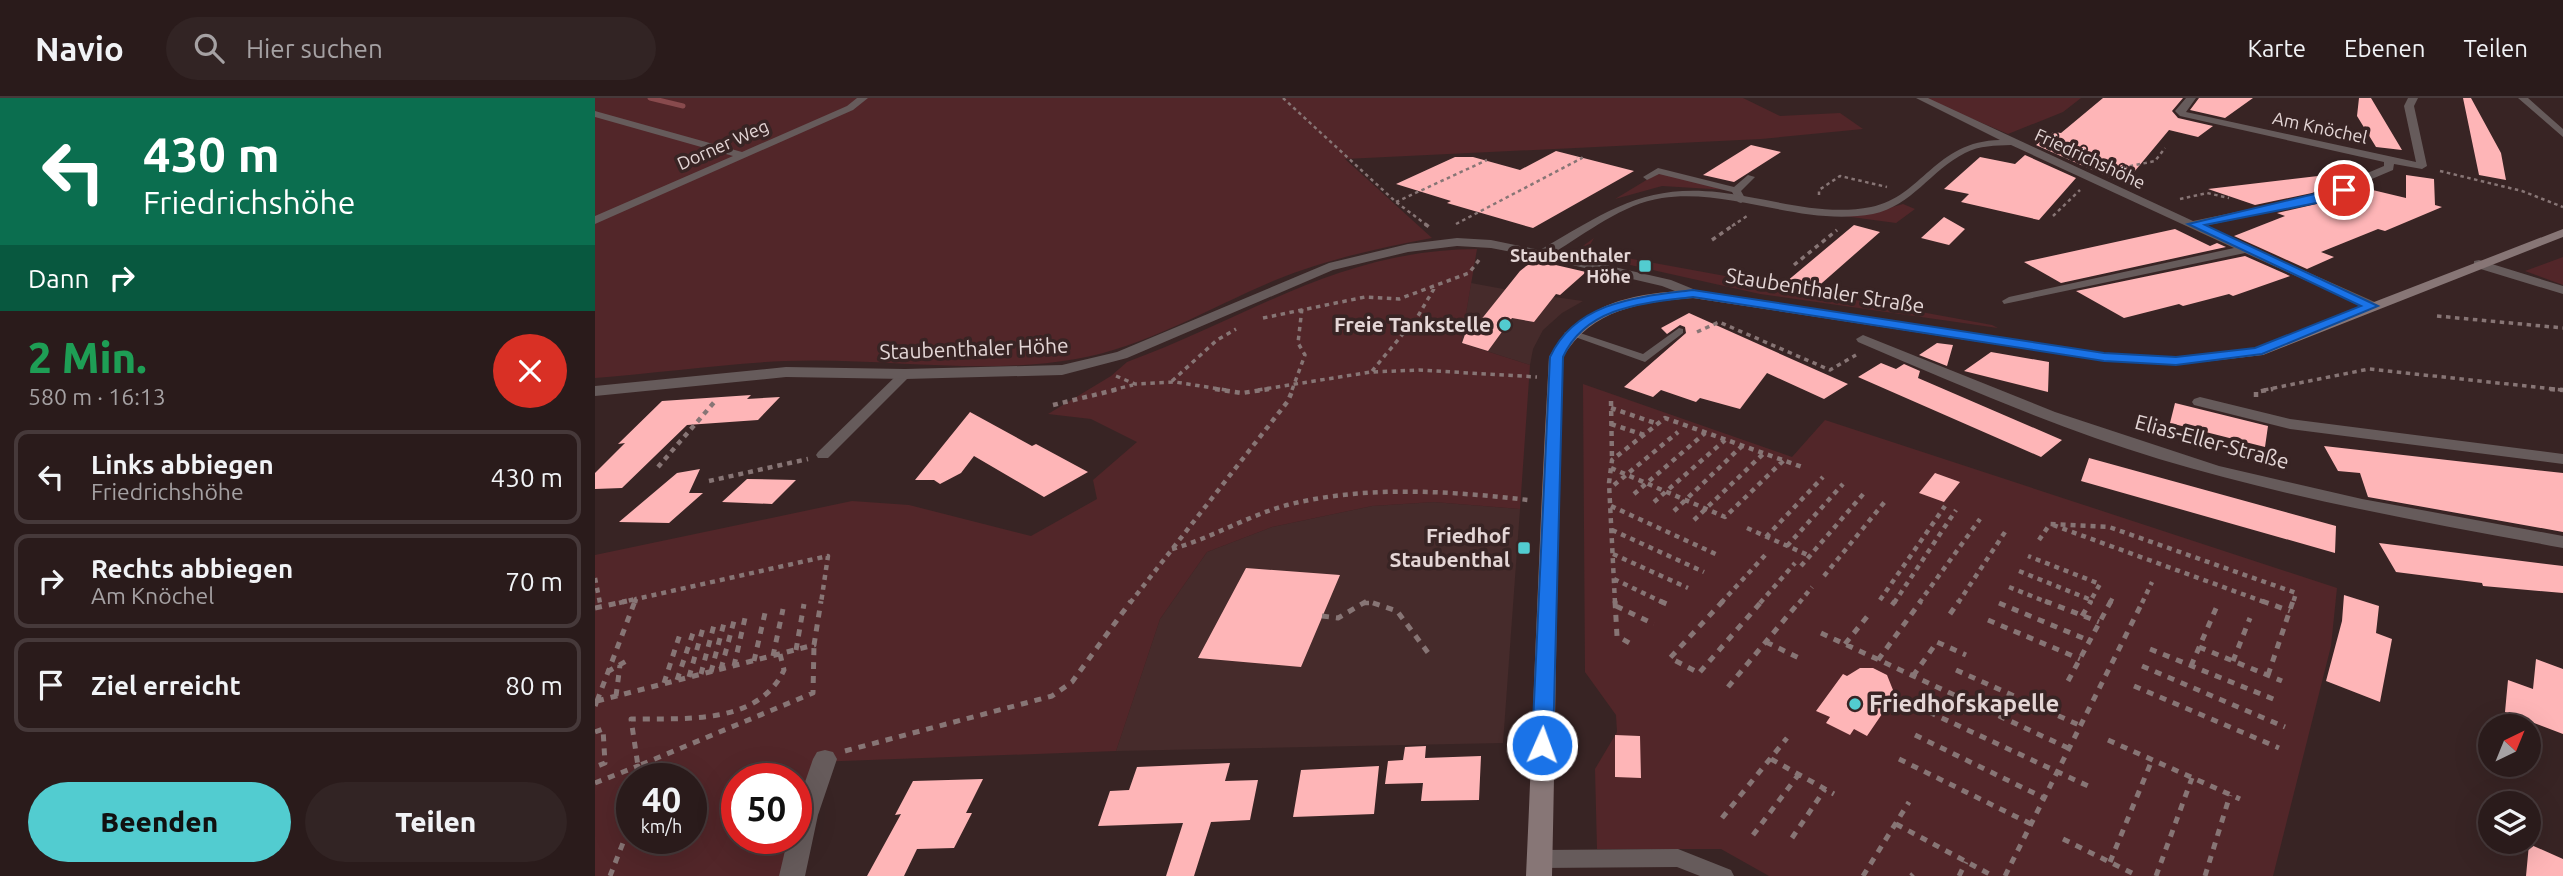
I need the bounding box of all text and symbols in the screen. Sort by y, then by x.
search box [166,17,656,80]
icon: search [190,29,228,67]
text: Navio [35,30,124,67]
text: Hier suchen [246,34,383,63]
text: Karte [2247,35,2306,62]
text: Ebenen [2344,35,2425,62]
text: Teilen [2463,35,2528,62]
street label: Am Knöchel [2271,107,2370,147]
street label: Dorner Weg [674,115,771,173]
street label: Friedrichshöhe [2032,124,2149,192]
icon: left [28,126,119,217]
text: 430 m [143,126,280,181]
pin [2314,160,2374,220]
icon: arrive [2325,171,2363,209]
text: Friedrichshöhe [143,184,355,220]
place label: Staubenthaler Höhe [1510,245,1632,286]
marker: Staubenthaler Höhe [1637,258,1653,274]
icon: right [103,259,141,297]
street label: Staubenthaler Straße [1724,262,1926,318]
text: Dann [28,264,89,293]
place label: Freie Tankstelle [1334,312,1491,336]
marker: Freie Tankstelle [1497,317,1513,333]
street label: Staubenthaler Höhe [879,333,1069,363]
text: 2 Min. [28,334,147,381]
button: close [493,334,567,408]
text: 580 m · 16:13 [28,384,166,409]
street label: Elias-Eller-Straße [2133,409,2292,473]
text: Links abbiegen [91,450,274,479]
icon: left [32,458,70,496]
text: 430 m [491,463,563,492]
text: Friedrichshöhe [91,479,244,504]
place label: Friedhof Staubenthal [1390,523,1510,571]
marker: Friedhof Staubenthal [1516,540,1532,556]
text: Rechts abbiegen [91,554,293,583]
icon: right [32,562,70,600]
text: 70 m [505,567,563,596]
text: Am Knöchel [91,583,214,608]
icon: arrive [32,666,70,704]
text: Ziel erreicht [91,671,241,700]
text: 80 m [505,671,563,700]
place label: Friedhofskapelle [1869,690,2059,717]
marker: Friedhofskapelle [1847,696,1863,712]
position arrow [1505,708,1579,782]
north arrow [2478,714,2541,777]
map controls [2478,714,2541,854]
speed limit sign: 50 [721,763,812,854]
text: 40 [642,779,681,819]
button: Beenden [28,782,291,862]
button: Teilen [305,782,567,862]
button: layers [2478,791,2541,854]
text: km/h [641,816,682,836]

